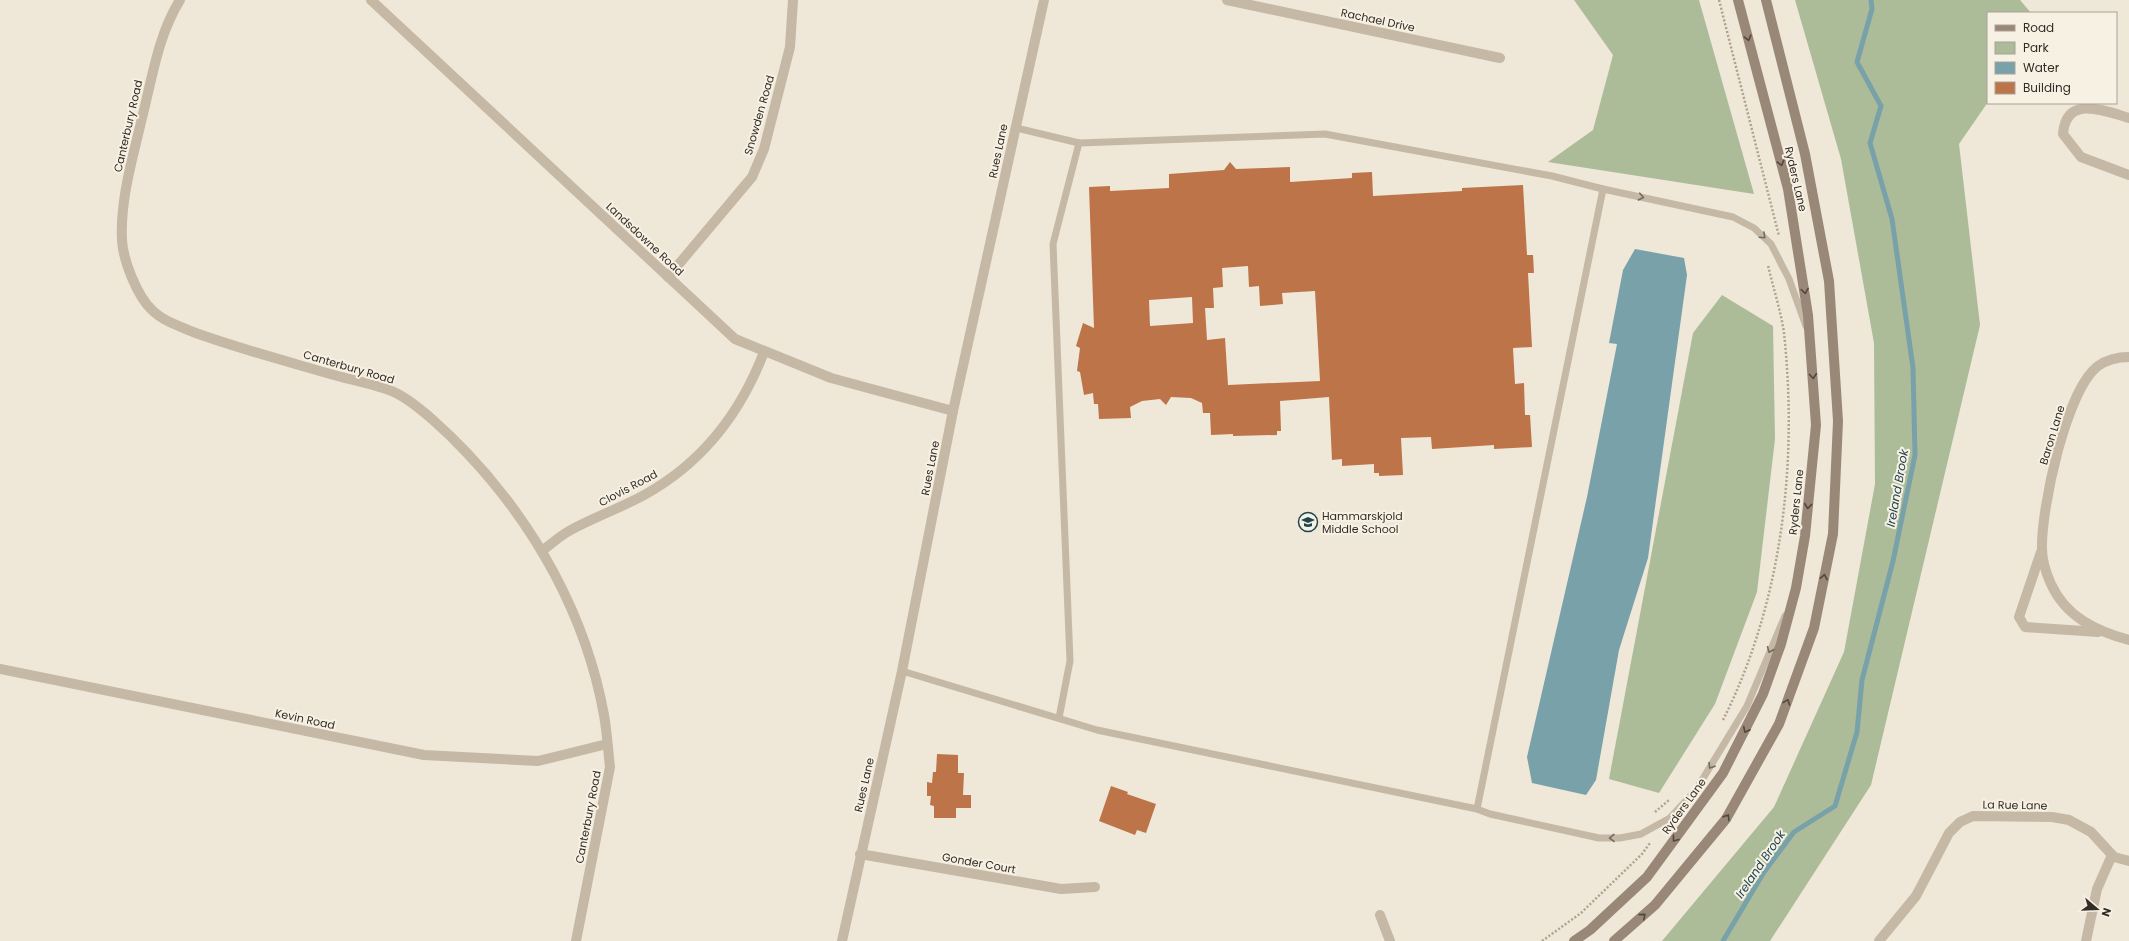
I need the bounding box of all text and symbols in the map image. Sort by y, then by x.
street label: Rachael Drive [1339,4,1417,36]
legend [1987,12,2117,104]
text: Road [2023,19,2054,36]
one-way arrow [1743,34,1751,41]
text: Park [2023,39,2050,56]
text: Water [2023,59,2060,76]
street label: Snowden Road [740,73,778,157]
street label: Canterbury Road [110,78,146,174]
text: Building [2023,79,2071,96]
street label: Rues Lane [984,122,1012,180]
street label: Ryders Lane [1781,145,1811,213]
one-way arrow [1776,160,1785,167]
one-way arrow [1638,192,1644,200]
street label: Landsdowne Road [602,199,688,279]
one-way arrow [1758,231,1766,239]
one-way arrow [1800,288,1808,294]
street label: Canterbury Road [302,346,396,388]
one-way arrow [1808,373,1817,379]
street label: Baron Lane [2035,403,2069,467]
street label: Rues Lane [917,439,943,497]
water label: Ireland Brook [1882,447,1912,528]
street label: Clovis Road [596,466,660,510]
street label: Ryders Lane [1785,468,1807,536]
one-way arrow [1804,503,1813,509]
place label: Hammarskjold Middle School [1322,508,1403,537]
school or university icon: Hammarskjold Middle School [1297,511,1319,533]
one-way arrow [1820,574,1828,581]
one-way arrow [1767,647,1775,654]
one-way arrow [1783,698,1791,705]
street label: Kevin Road [274,705,336,733]
one-way arrow [1743,726,1751,734]
street label: Rues Lane [850,756,878,814]
one-way arrow [1709,762,1716,769]
street label: Canterbury Road [571,769,605,865]
street label: Ryders Lane [1658,774,1710,837]
street label: La Rue Lane [1983,796,2048,814]
one-way arrow [1722,814,1729,821]
water label: Ireland Brook [1731,826,1789,901]
one-way arrow [1609,834,1615,842]
one-way arrow [1673,834,1680,841]
street label: Gonder Court [941,849,1017,877]
north arrow [2077,889,2117,929]
text: N [2098,906,2115,919]
one-way arrow [1638,913,1646,920]

